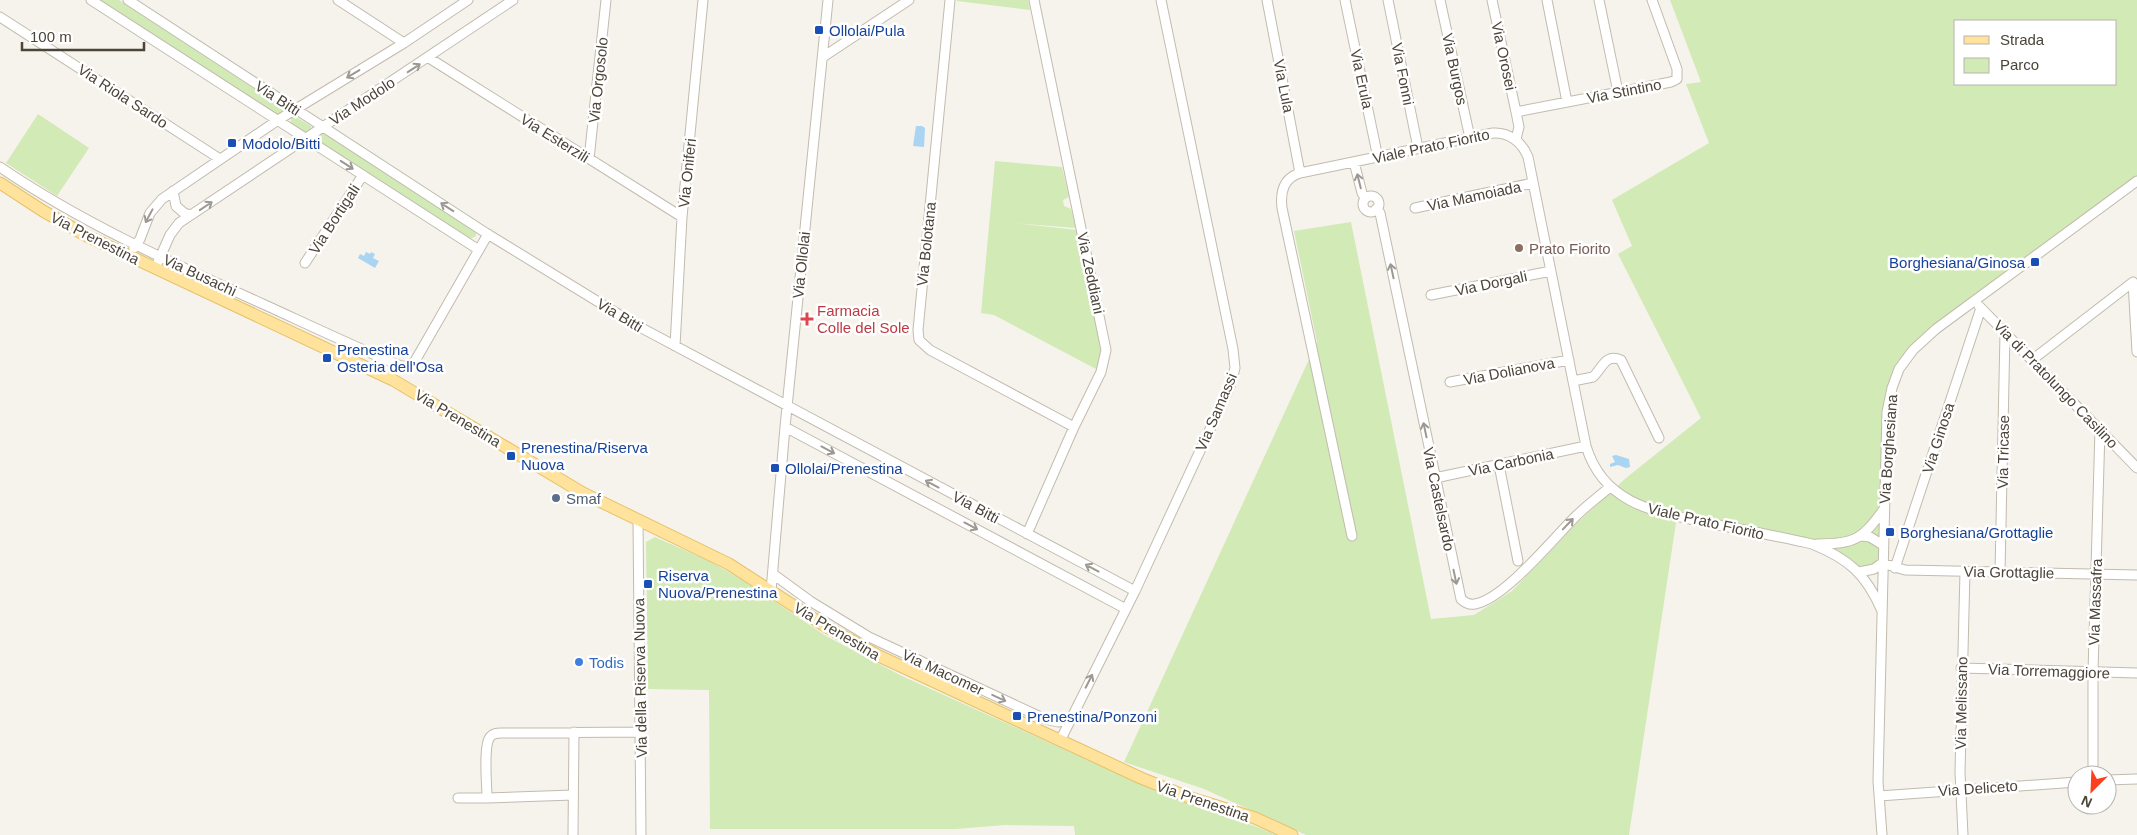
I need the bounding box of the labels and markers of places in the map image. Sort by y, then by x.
place label: Ollolai/Pula [829,22,906,39]
marker: Ollolai/Pula [813,24,825,36]
place label: Modolo/Bitti [242,135,320,152]
marker: Modolo/Bitti [226,137,238,149]
place label: Prato Fiorito [1529,240,1611,257]
marker: Prato Fiorito [1513,242,1525,254]
place label: Borghesiana/Ginosa [1889,254,2026,271]
marker: Borghesiana/Ginosa [2029,256,2041,268]
place label: Farmacia Colle del Sole [817,302,910,336]
marker: Farmacia Colle del Sole [801,313,813,325]
place label: Prenestina Osteria dell'Osa [337,341,444,375]
marker: Prenestina Osteria dell'Osa [321,352,333,364]
place label: Prenestina/Riserva Nuova [521,439,648,473]
marker: Prenestina/Riserva Nuova [505,450,517,462]
place label: Ollolai/Prenestina [785,460,903,477]
marker: Ollolai/Prenestina [769,462,781,474]
place label: Smaf [566,490,602,507]
marker: Smaf [550,492,562,504]
place label: Borghesiana/Grottaglie [1900,524,2053,541]
marker: Borghesiana/Grottaglie [1884,526,1896,538]
place label: Riserva Nuova/Prenestina [658,567,778,601]
marker: Riserva Nuova/Prenestina [642,578,654,590]
place label: Todis [589,654,624,671]
marker: Todis [573,656,585,668]
place label: Prenestina/Ponzoni [1027,708,1157,725]
marker: Prenestina/Ponzoni [1011,710,1023,722]

